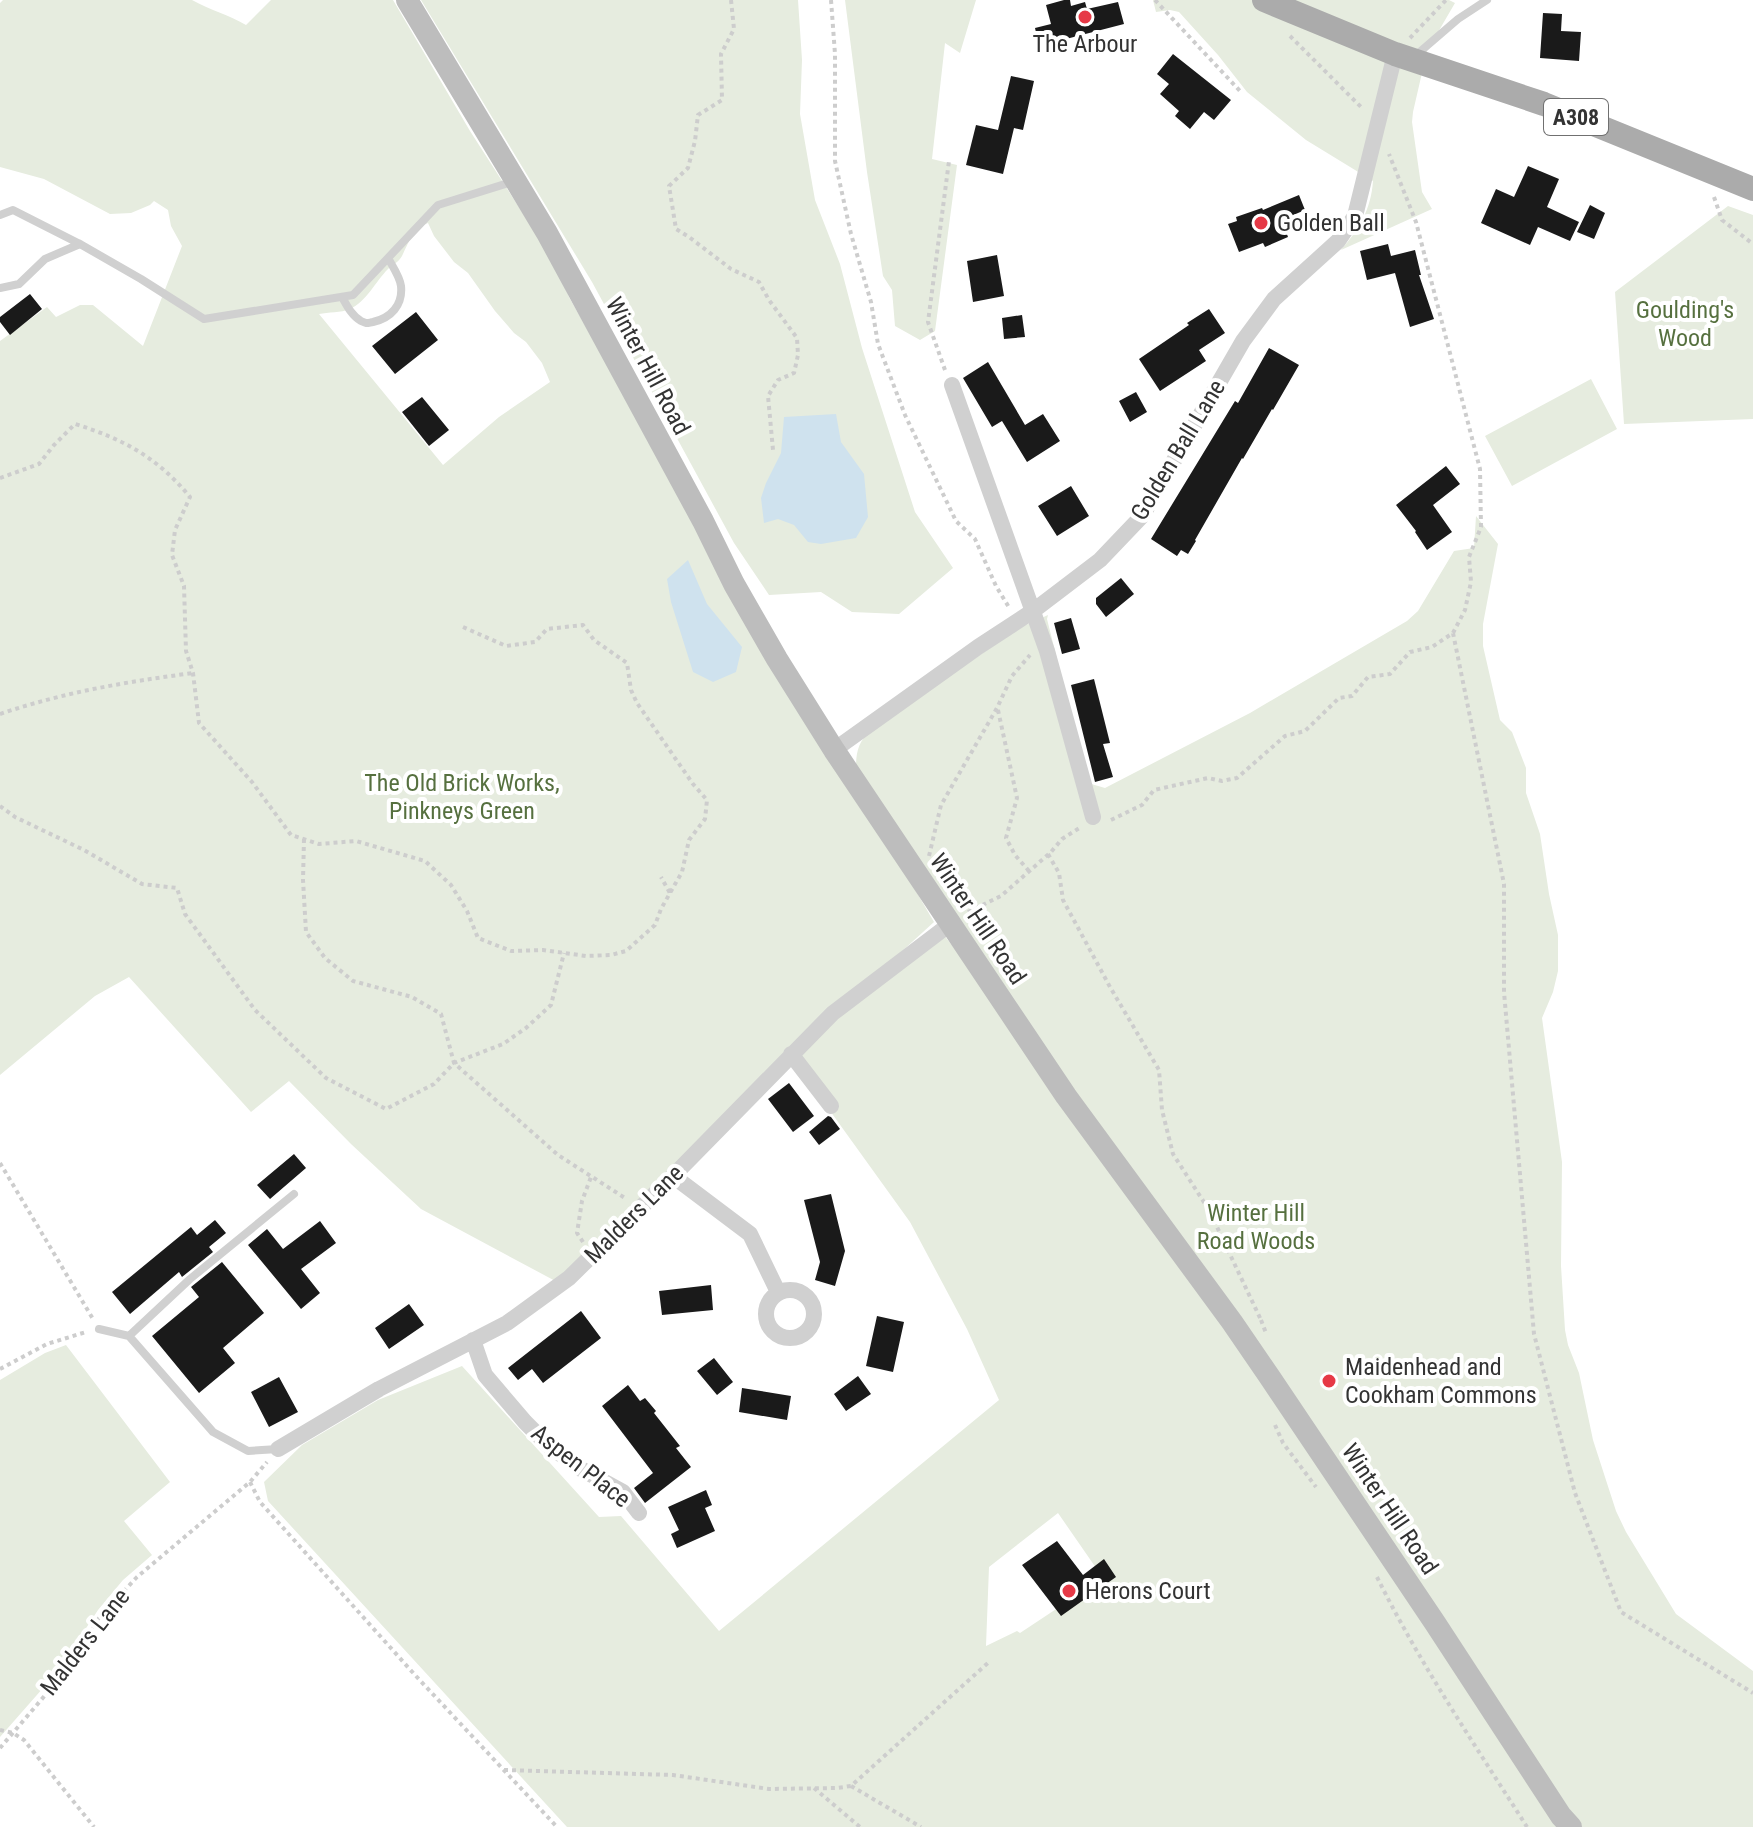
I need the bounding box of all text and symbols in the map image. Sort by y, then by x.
marker: The Arbour [1076,8,1094,26]
place label: The Arbour [1033,30,1137,58]
road number: A308 [1544,99,1608,135]
place label: Golden Ball [1277,209,1385,237]
marker: Golden Ball [1252,214,1270,232]
street label: Winter Hill Road [600,292,696,440]
park label: Goulding's Wood [1636,296,1734,352]
street label: Golden Ball Lane [1125,375,1231,525]
park label: The Old Brick Works, Pinkneys Green [364,769,560,825]
street label: Winter Hill Road [924,848,1032,990]
street label: Malders Lane [579,1159,689,1269]
park label: Winter Hill Road Woods [1197,1199,1315,1255]
place label: Maidenhead and Cookham Commons [1345,1353,1537,1409]
marker: Maidenhead and Cookham Commons [1320,1372,1338,1390]
street label: Aspen Place [526,1419,636,1513]
street label: Winter Hill Road [1336,1438,1444,1580]
place label: Herons Court [1085,1577,1211,1605]
marker: Herons Court [1060,1582,1078,1600]
street label: Malders Lane [35,1583,135,1701]

